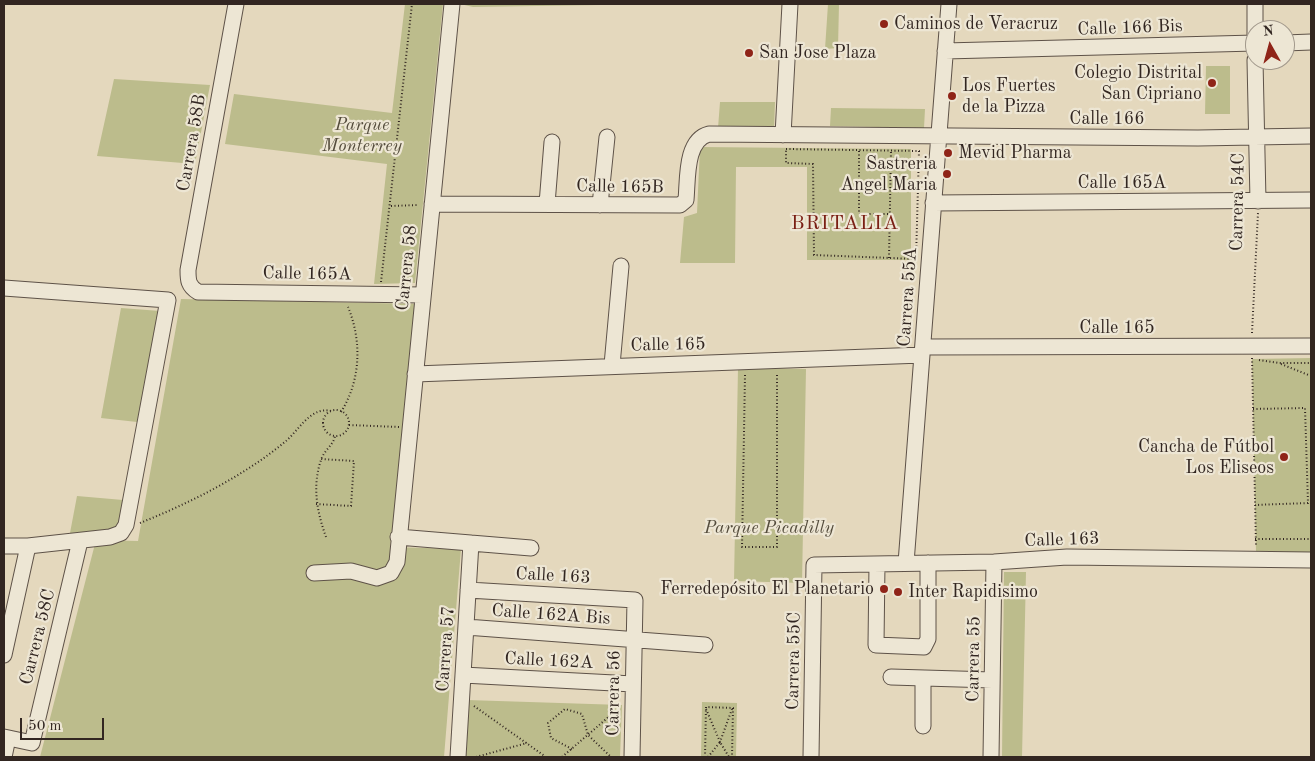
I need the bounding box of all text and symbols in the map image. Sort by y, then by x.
place label: Caminos de Veracruz [894,13,1058,35]
street label: Calle 166 Bis [1077,15,1183,41]
marker: Caminos de Veracruz [878,18,890,30]
north arrow [1245,20,1295,70]
text: N [1262,24,1274,39]
place label: San Jose Plaza [759,42,876,64]
marker: San Jose Plaza [743,47,755,59]
place label: Colegio Distrital San Cipriano [1074,62,1202,104]
place label: Los Fuertes de la Pizza [962,75,1056,118]
marker: Colegio Distrital San Cipriano [1206,77,1218,89]
marker: Los Fuertes de la Pizza [946,90,958,102]
street label: Carrera 58B [173,93,211,193]
street label: Calle 166 [1069,108,1145,130]
park label: Parque Monterrey [322,114,402,156]
place label: Mevid Pharma [958,142,1072,164]
marker: Mevid Pharma [942,147,954,159]
place label: Sastreria Angel Maria [841,153,937,195]
street label: Carrera 54C [1226,153,1250,251]
marker: Sastreria Angel Maria [941,168,953,180]
street label: Calle 165A [1077,172,1167,194]
street label: Calle 165B [576,175,664,199]
district label: BRITALIA [790,212,900,236]
street label: Carrera 58 [392,224,422,312]
street label: Carrera 55A [894,246,922,348]
street label: Calle 165A [262,262,352,286]
street label: Calle 165 [1079,317,1155,339]
street label: Calle 165 [630,334,706,356]
place label: Cancha de Fútbol Los Eliseos [1138,436,1274,478]
marker: Cancha de Fútbol Los Eliseos [1278,451,1290,463]
park label: Parque Picadilly [704,517,834,539]
street label: Calle 163 [1024,528,1100,552]
street label: Calle 163 [515,563,591,589]
place label: Ferredepósito El Planetario [660,578,874,600]
place label: Inter Rapidisimo [908,581,1038,603]
marker: Ferredepósito El Planetario [878,583,890,595]
marker: Inter Rapidisimo [892,586,904,598]
street label: Carrera 58C [16,587,60,687]
street label: Calle 162A Bis [491,600,611,630]
street label: Carrera 57 [432,605,460,693]
street label: Carrera 55C [782,612,806,710]
street label: Carrera 55 [962,616,986,702]
street label: Calle 162A [504,648,594,674]
street label: Carrera 56 [602,650,626,736]
scale bar [22,708,106,740]
text: 50 m [28,719,62,734]

